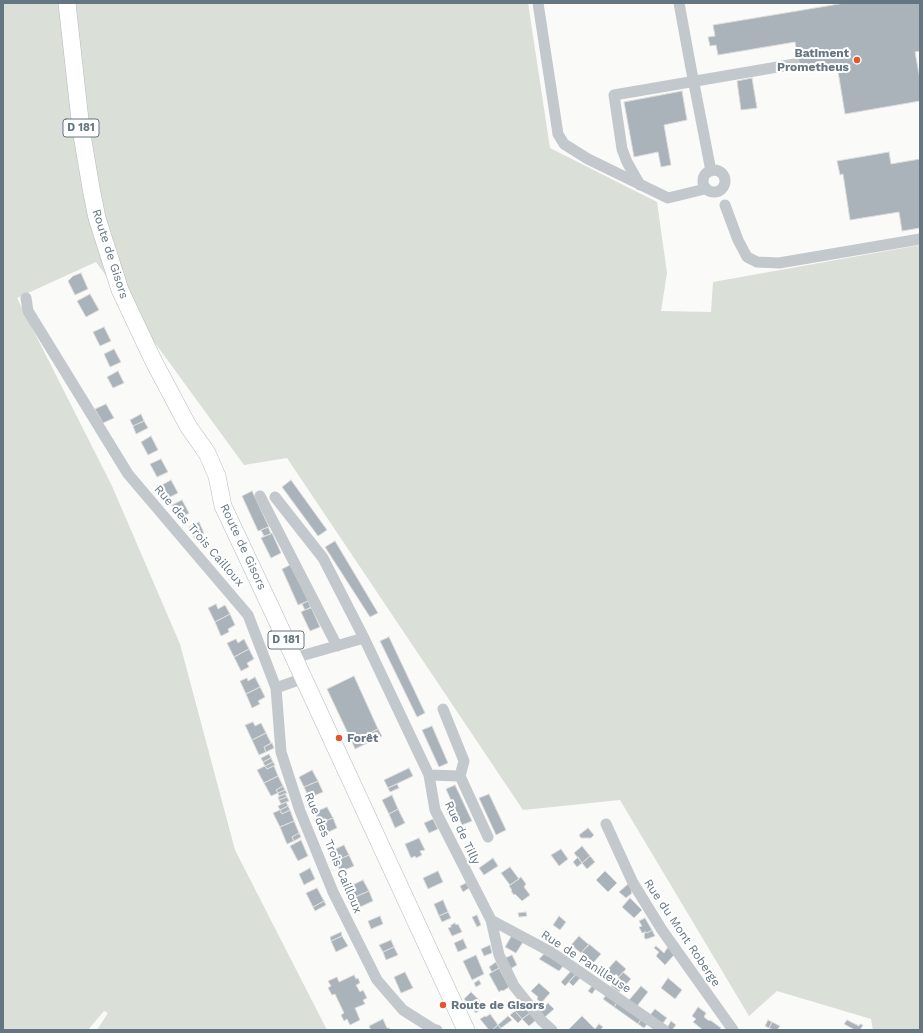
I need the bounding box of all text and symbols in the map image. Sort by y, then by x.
place label: Batiment Prometheus [777,46,849,74]
marker: Batiment Prometheus [852,55,862,65]
road number: D 181 [63,119,99,137]
street label: Route de Gisors [89,207,131,301]
street label: Rue des Trois Cailloux [151,482,247,590]
street label: Route de Gisors [217,502,269,592]
road number: D 181 [268,631,304,649]
place label: Forêt [347,731,378,745]
marker: Forêt [334,733,344,743]
street label: Rue des Trois Cailloux [301,791,365,915]
street label: Rue de Tilly [441,799,483,867]
street label: Rue du Mont Roberge [641,877,723,989]
street label: Rue de Panilleuse [538,928,634,996]
place label: Route de Gisors [451,998,545,1012]
marker: Route de Gisors [438,1000,448,1010]

